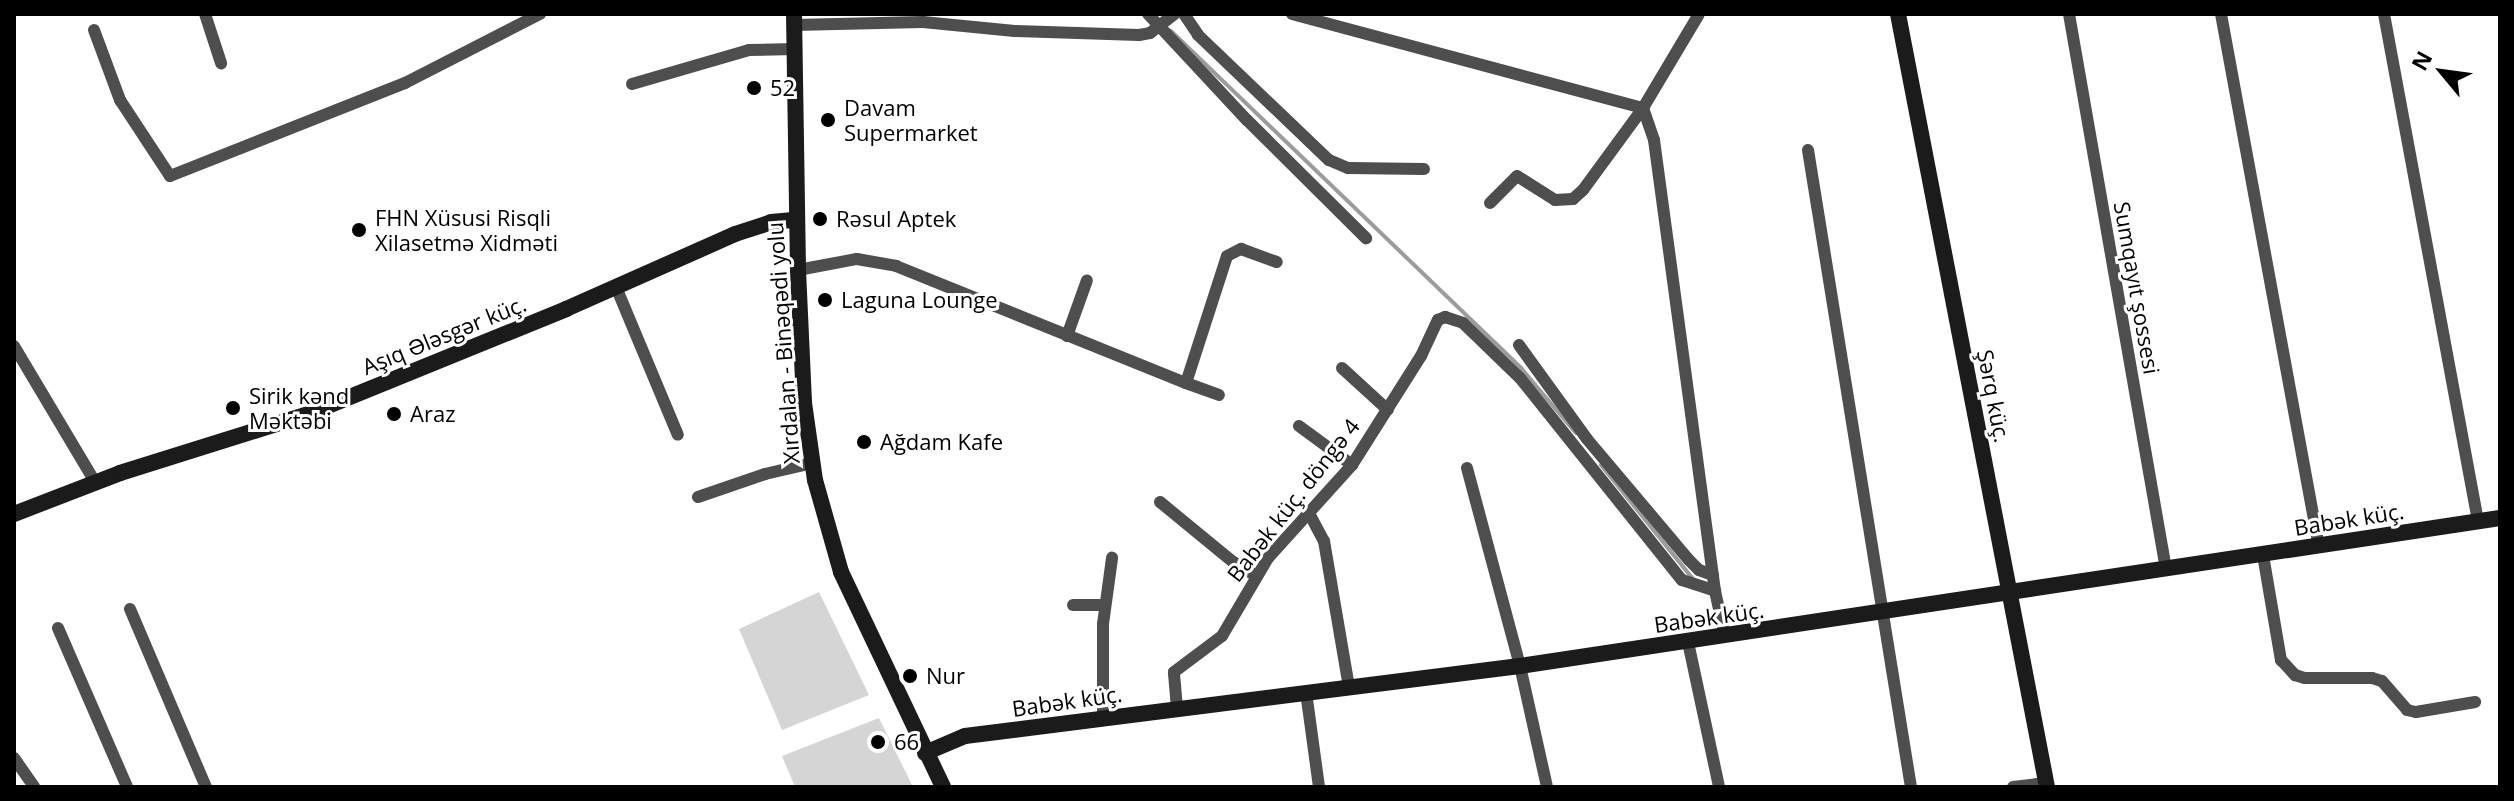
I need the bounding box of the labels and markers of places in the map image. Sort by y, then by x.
place label: 52 [770,75,795,101]
marker: 52 [745,79,763,97]
place label: Davam Supermarket [844,94,978,146]
marker: Davam Supermarket [819,111,837,129]
place label: FHN Xüsusi Risqli Xilasetmə Xidməti [375,204,558,256]
place label: Rəsul Aptek [836,206,956,232]
marker: Rəsul Aptek [811,210,829,228]
marker: FHN Xüsusi Risqli Xilasetmə Xidməti [350,221,368,239]
place label: Laguna Lounge [841,287,998,313]
marker: Laguna Lounge [816,291,834,309]
place label: Sirik kənd Məktəbi [249,382,349,434]
marker: Sirik kənd Məktəbi [224,399,242,417]
place label: Araz [410,401,455,427]
marker: Araz [385,405,403,423]
place label: Ağdam Kafe [880,429,1003,455]
marker: Ağdam Kafe [855,433,873,451]
place label: Nur [926,663,965,689]
marker: Nur [901,667,919,685]
place label: 66 [894,729,919,755]
marker: 66 [869,733,887,751]

